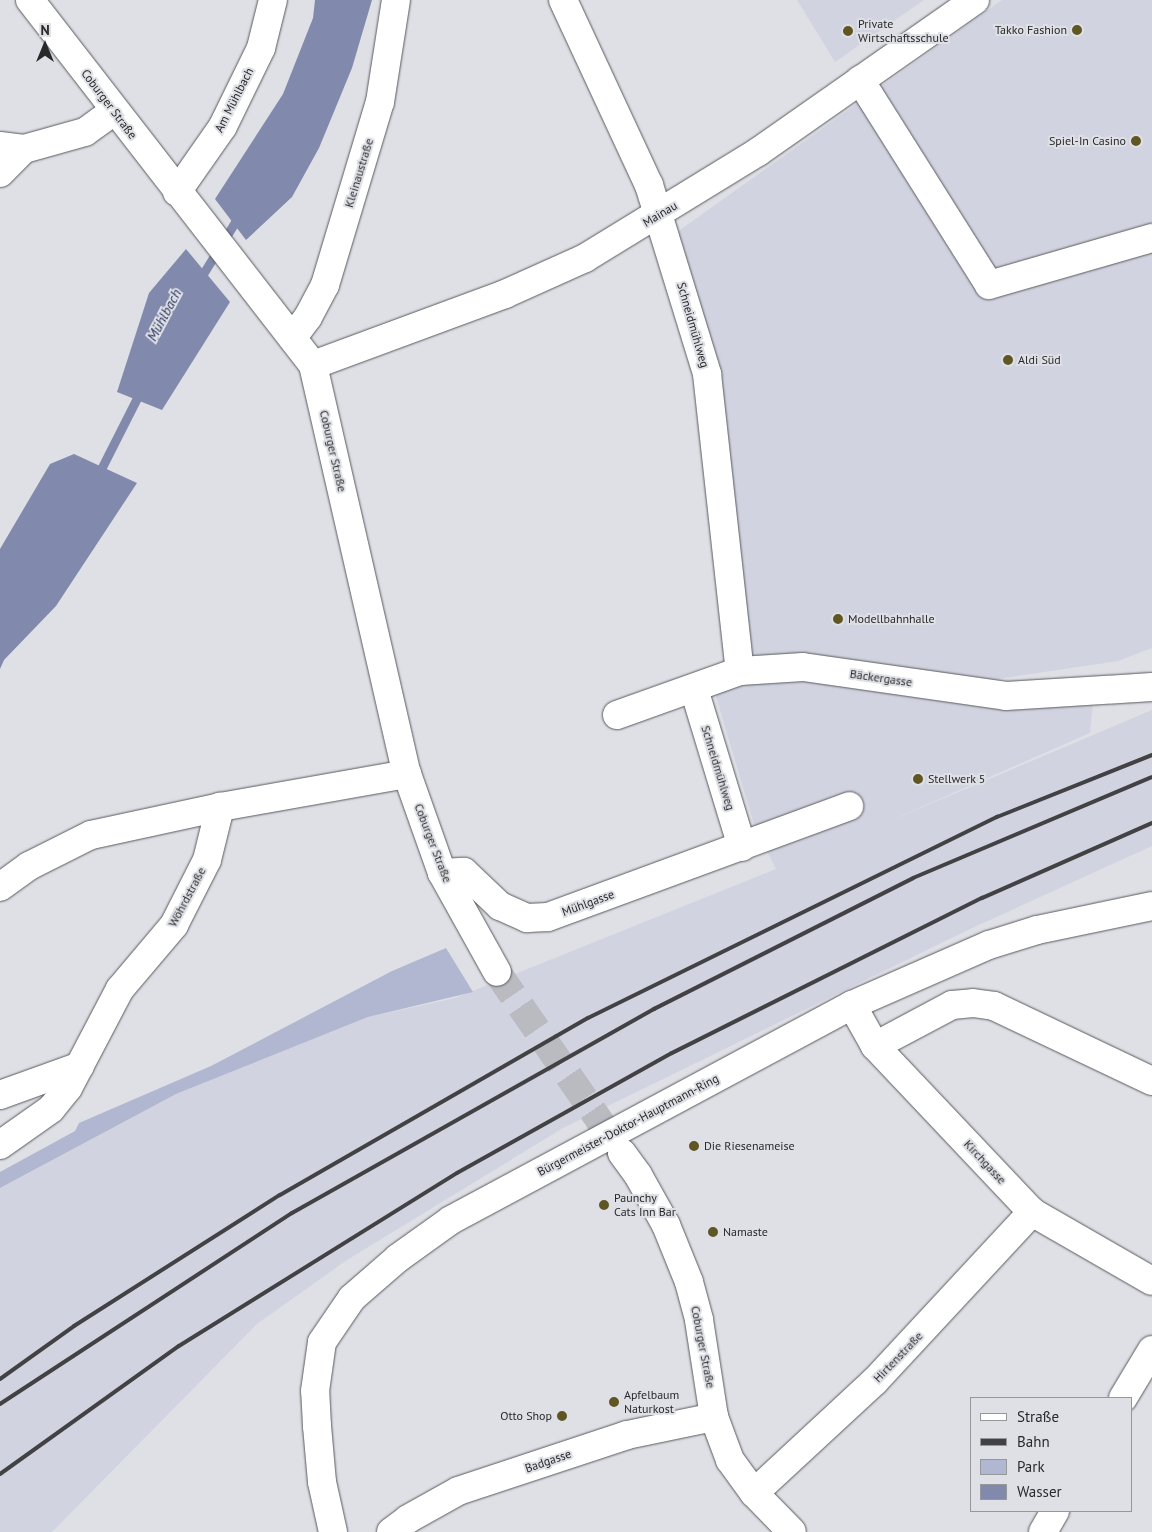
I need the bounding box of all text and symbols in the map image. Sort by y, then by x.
place label: Private Wirtschaftsschule [858,17,948,45]
north arrow [20,20,70,70]
text: N [40,21,50,39]
place label: Takko Fashion [995,23,1067,37]
marker: Takko Fashion [1071,24,1083,36]
marker: Private Wirtschaftsschule [842,25,854,37]
street label: Am Mühlbach [212,65,256,135]
street label: Coburger Straße [78,66,140,142]
place label: Spiel-In Casino [1049,134,1126,148]
marker: Spiel-In Casino [1130,135,1142,147]
street label: Kleinaustraße [342,137,376,209]
street label: Mainau [640,198,680,230]
street label: Schneidmühlweg [674,281,712,369]
water label: Mühlbach [143,286,185,344]
place label: Aldi Süd [1018,353,1061,367]
marker: Aldi Süd [1002,354,1014,366]
street label: Coburger Straße [317,409,349,493]
place label: Modellbahnhalle [848,612,935,626]
marker: Modellbahnhalle [832,613,844,625]
street label: Bäckergasse [849,667,913,689]
street label: Schneidmühlweg [698,724,738,812]
place label: Stellwerk 5 [928,772,986,786]
marker: Stellwerk 5 [912,773,924,785]
street label: Coburger Straße [411,801,455,885]
street label: Wöhrdstraße [165,865,209,929]
street label: Mühlgasse [560,887,616,919]
street label: Bürgermeister-Doktor-Hauptmann-Ring [535,1071,721,1179]
street label: Kirchgasse [961,1137,1009,1187]
place label: Die Riesenameise [704,1139,795,1153]
marker: Die Riesenameise [688,1140,700,1152]
place label: Paunchy Cats Inn Bar [614,1191,676,1219]
marker: Paunchy Cats Inn Bar [598,1199,610,1211]
place label: Namaste [723,1225,768,1239]
marker: Namaste [707,1226,719,1238]
street label: Coburger Straße [688,1305,718,1389]
street label: Hirtenstraße [870,1329,926,1385]
place label: Apfelbaum Naturkost [624,1388,679,1416]
marker: Apfelbaum Naturkost [608,1396,620,1408]
legend [970,1397,1132,1512]
text: Straße [1017,1407,1059,1426]
place label: Otto Shop [500,1409,552,1423]
marker: Otto Shop [556,1410,568,1422]
text: Bahn [1017,1432,1050,1451]
street label: Badgasse [523,1446,573,1476]
text: Park [1017,1457,1045,1476]
text: Wasser [1017,1482,1062,1501]

